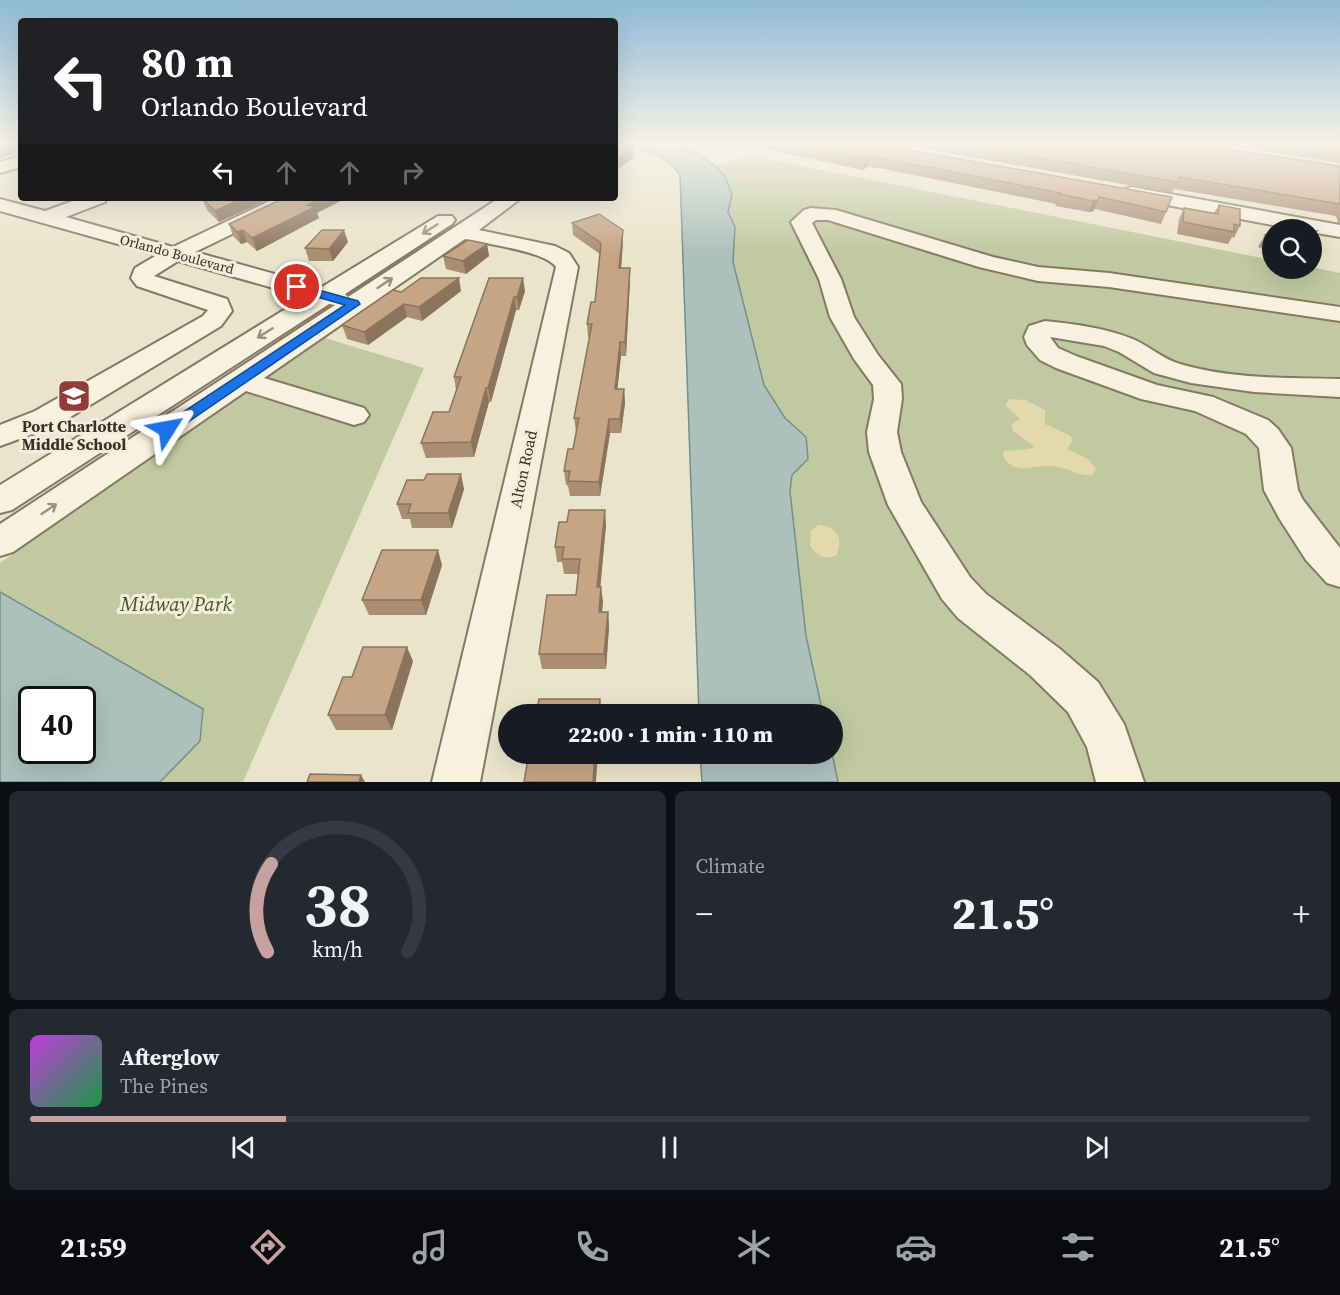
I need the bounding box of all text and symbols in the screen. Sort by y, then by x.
text: 80 m [141,33,234,91]
icon: left [42,42,120,120]
text: Orlando Boulevard [141,88,367,125]
icon: left [207,156,240,189]
icon: ahead [270,156,303,189]
icon: ahead [333,156,366,189]
icon: right [396,156,429,189]
map controls [1262,219,1322,279]
button: search [1262,219,1322,279]
one-way arrow [422,224,439,236]
street label: Orlando Boulevard [118,229,236,279]
pin [271,261,322,312]
icon: arrive [280,270,313,303]
one-way arrow [376,277,392,289]
one-way arrow [257,328,274,340]
school or university icon: Port Charlotte Middle School [56,378,92,414]
position arrow [135,397,199,461]
place label: Port Charlotte Middle School [22,415,127,455]
street label: Alton Road [504,428,542,510]
one-way arrow [40,503,56,515]
park label: Midway Park [119,590,232,618]
speed limit sign: 40 [18,686,96,764]
text: 22:00 · 1 min · 110 m [568,719,773,749]
text: Climate [696,852,765,880]
text: 38 [303,861,371,947]
text: 21.5° [951,882,1054,944]
text: − [696,891,713,936]
text: + [1293,891,1310,936]
text: km/h [312,936,363,965]
text: Afterglow [120,1042,220,1072]
text: The Pines [120,1072,208,1100]
icon: previous [227,1131,260,1164]
icon: pause [653,1131,686,1164]
icon: next [1080,1131,1113,1164]
icon: directions [247,1226,289,1268]
icon: music [409,1226,451,1268]
icon: phone [571,1226,613,1268]
icon: climate [733,1226,775,1268]
icon: car [895,1226,937,1268]
icon: filters [1057,1226,1099,1268]
text: 21:59 [60,1229,127,1266]
text: 21.5° [1219,1229,1280,1266]

